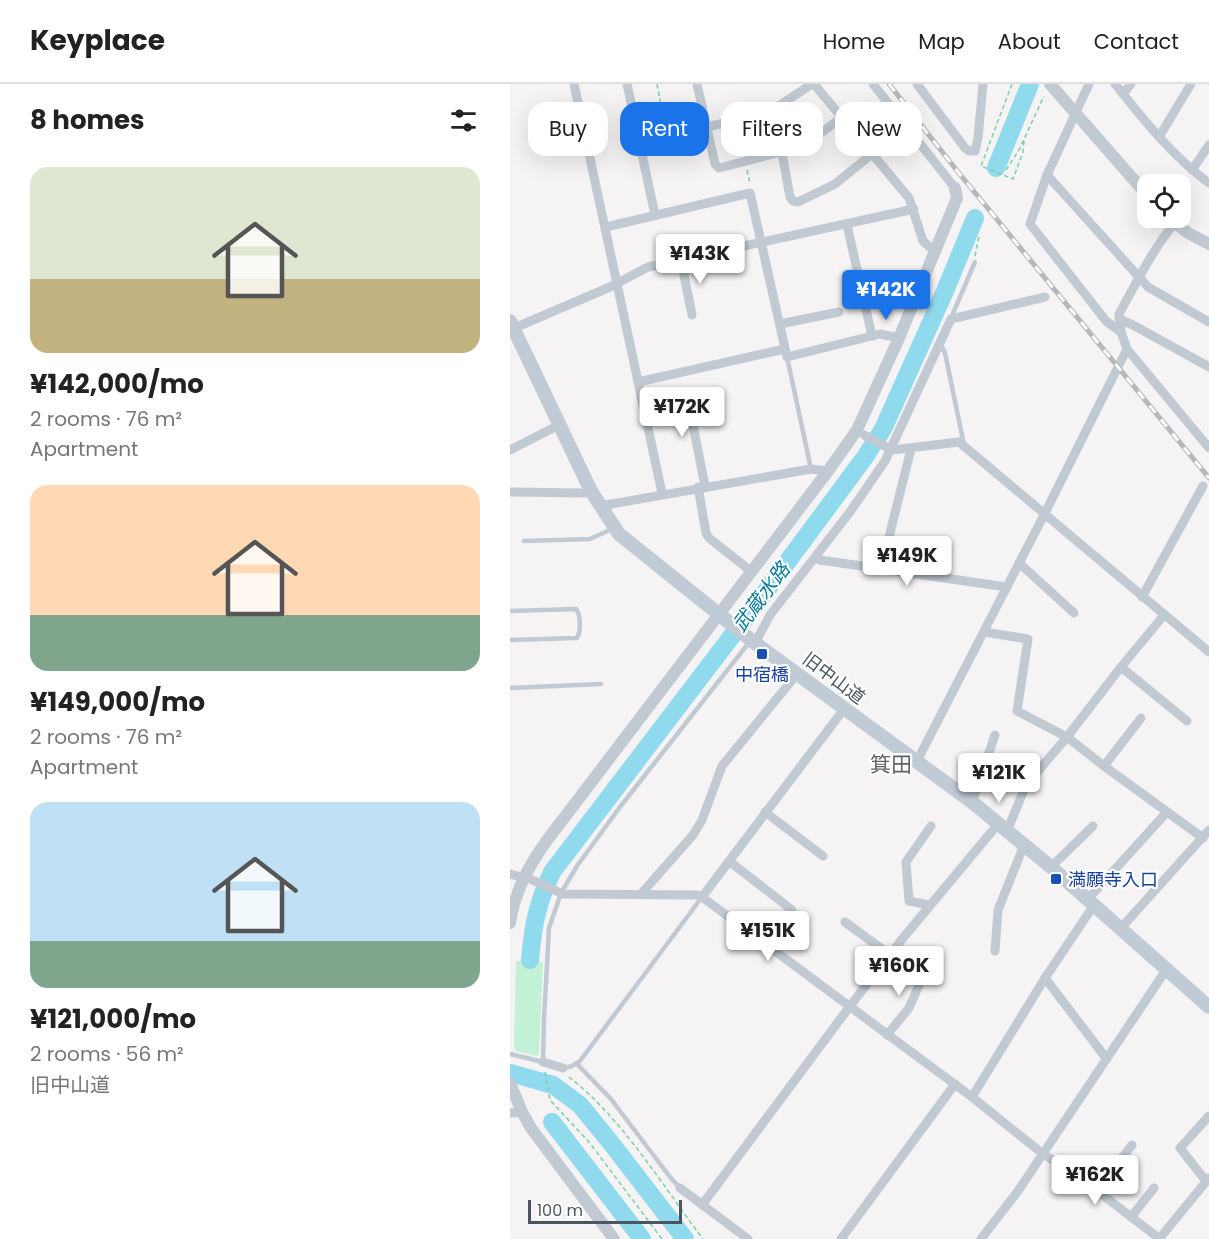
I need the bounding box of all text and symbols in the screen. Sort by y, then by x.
text: Keyplace [30,21,165,60]
text: Home [823,27,885,56]
text: Map [918,27,965,56]
text: About [998,27,1061,56]
text: Contact [1094,27,1179,56]
text: 8 homes [30,102,145,138]
chip: Buy [528,102,608,156]
chip: Rent [620,102,709,156]
chip: Filters [721,102,823,156]
chip: New [835,102,922,156]
icon: filters [447,104,480,137]
map controls [1137,174,1191,228]
button: locate [1137,174,1191,228]
icon: home [201,206,309,314]
pin: ¥143K [658,234,742,285]
text: ¥143K [670,239,730,267]
pin: ¥142K [844,270,928,321]
text: ¥142K [856,275,916,303]
text: ¥142,000/mo [30,366,204,402]
pin: ¥172K [640,387,724,438]
text: ¥172K [654,392,711,420]
text: 2 rooms · 76 m² [30,405,182,433]
text: Apartment [30,435,138,463]
icon: home [201,524,309,632]
pin: ¥149K [865,536,949,587]
text: ¥149K [877,541,937,569]
water label: 武蔵水路 [726,555,797,637]
street label: 旧中山道 [798,646,870,710]
marker: 中宿橋 [755,647,769,661]
place label: 中宿橋 [735,662,789,687]
text: ¥149,000/mo [30,684,205,720]
text: 2 rooms · 76 m² [30,723,182,751]
district label: 箕田 [870,750,912,779]
text: Apartment [30,753,138,781]
pin: ¥121K [957,753,1041,804]
text: ¥121K [972,758,1026,786]
icon: home [201,841,309,949]
place label: 満願寺入口 [1068,867,1158,892]
marker: 満願寺入口 [1049,872,1063,886]
pin: ¥151K [726,911,810,962]
text: ¥151K [740,916,796,944]
pin: ¥160K [857,946,941,997]
text: ¥160K [869,951,929,979]
text: ¥121,000/mo [30,1001,196,1037]
text: 2 rooms · 56 m² [30,1040,184,1068]
text: 旧中山道 [30,1071,110,1099]
pin: ¥162K [1053,1155,1137,1206]
text: ¥162K [1065,1160,1125,1188]
scale bar [528,1197,682,1224]
text: 100 m [537,1199,583,1222]

